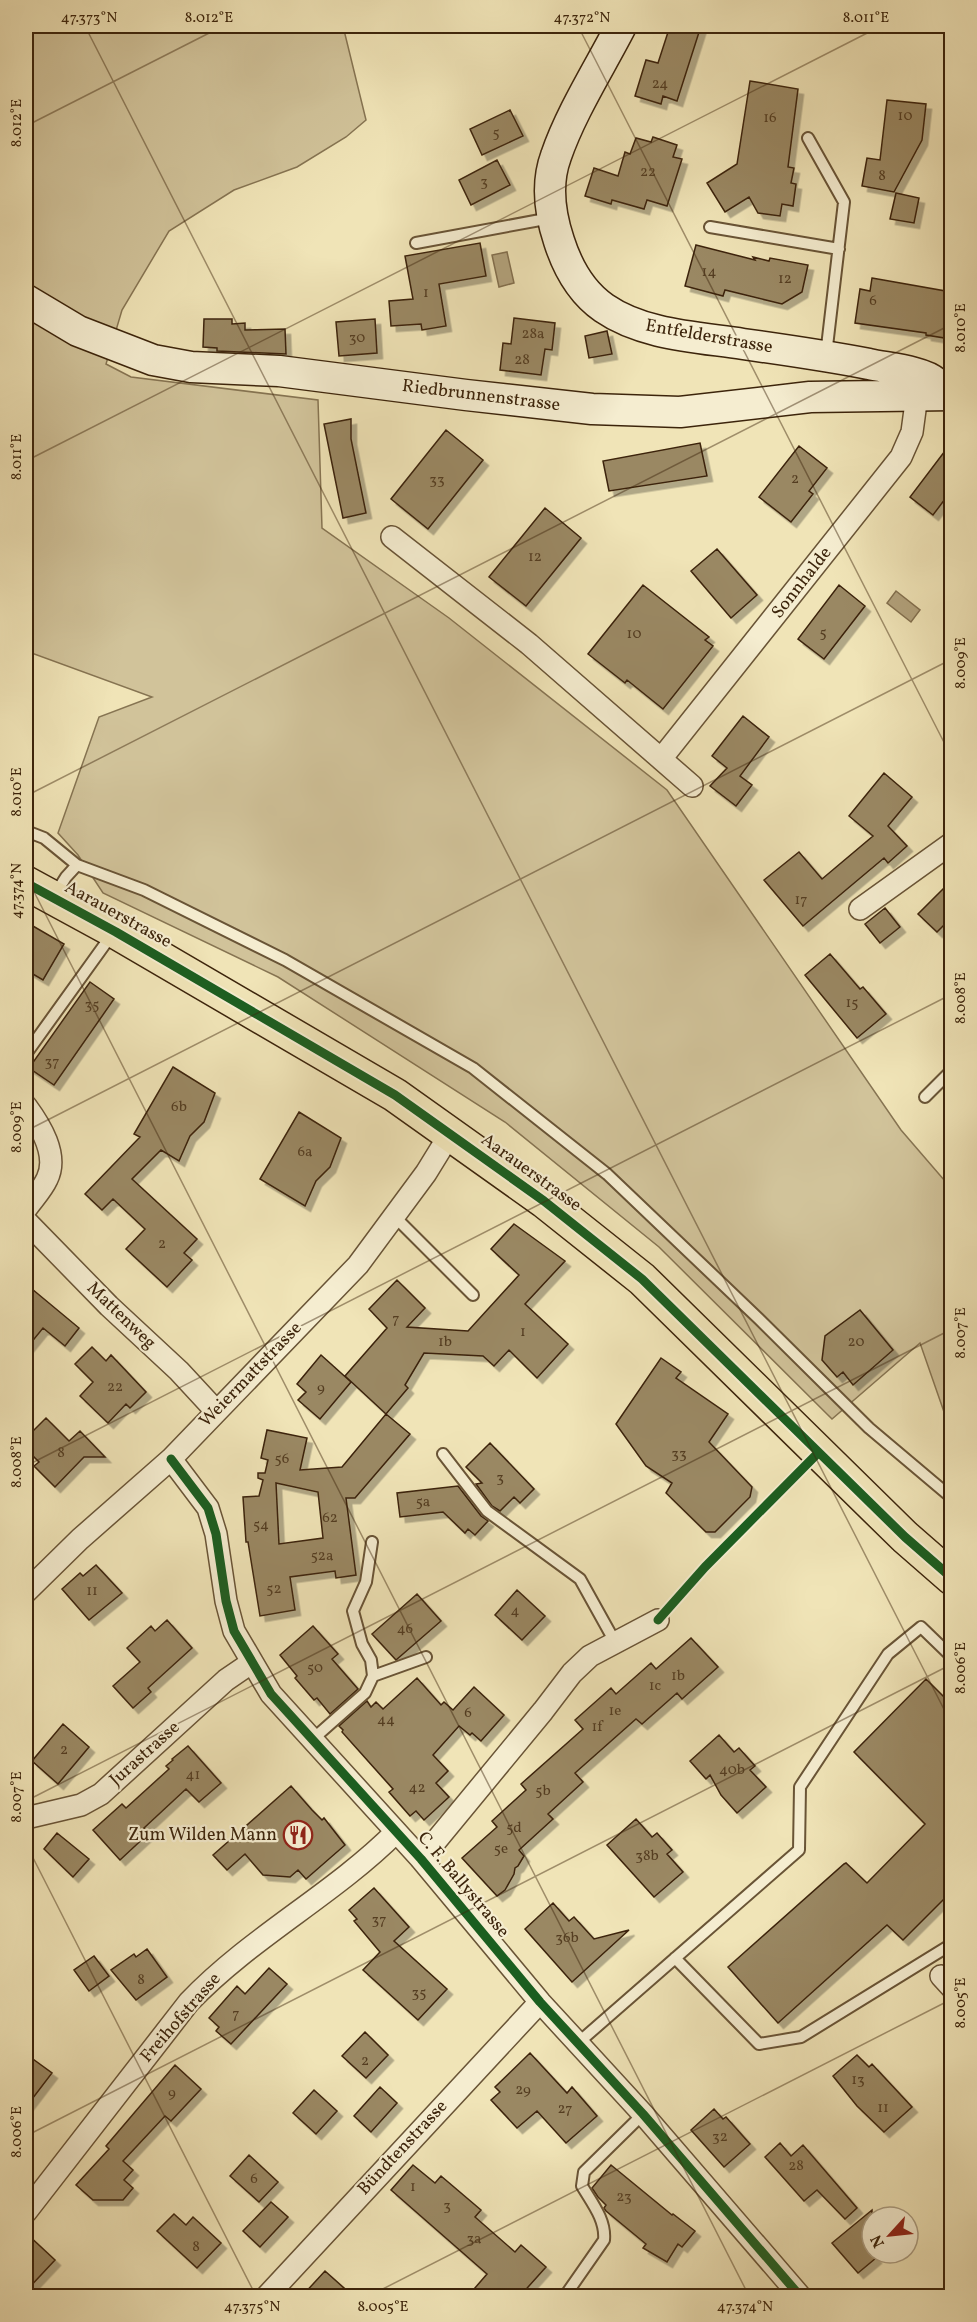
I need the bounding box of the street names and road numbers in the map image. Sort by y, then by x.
street label: Entfelderstrasse [643,314,775,360]
street label: Riedbrunnenstrasse [400,374,562,418]
street label: Sonnhalde [766,542,838,624]
street label: Aarauerstrasse [60,875,176,955]
street label: Aarauerstrasse [476,1128,586,1218]
street label: Mattenweg [81,1277,161,1355]
street label: Weiermattstrasse [194,1317,308,1433]
street label: Jurastrasse [104,1716,186,1792]
street label: C. F. Ballystrasse [411,1827,515,1943]
street label: Freihofstrasse [135,1968,227,2068]
street label: Bündtenstrasse [352,2095,454,2201]

